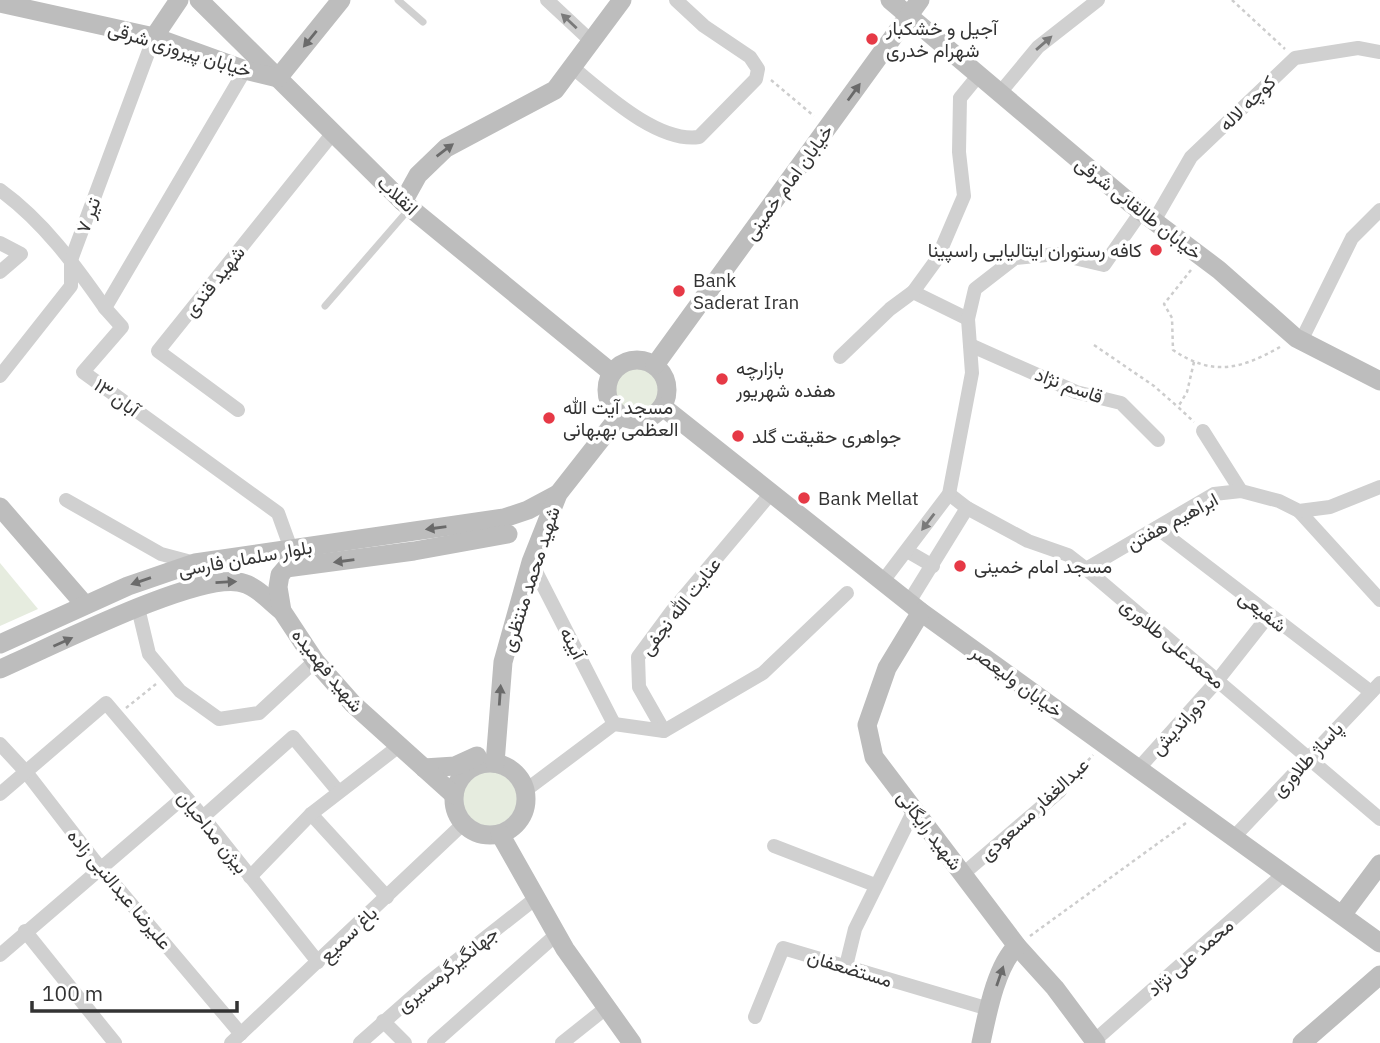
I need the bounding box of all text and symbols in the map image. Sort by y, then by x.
one-way arrow [561,13,578,29]
street label: خیابان پیروزی شرقی [105,16,255,84]
place label: آجیل و خشکبار شهرام خدری [885,16,999,63]
one-way arrow [302,30,317,48]
marker: آجیل و خشکبار شهرام خدری [864,31,880,47]
one-way arrow [1035,35,1053,51]
street label: کوچه لاله [1213,70,1282,137]
one-way arrow [846,83,860,101]
street label: خیابان امام خمینی [738,120,839,245]
one-way arrow [436,143,455,157]
street label: خیابان طالقانی شرقی [1071,151,1207,265]
street label: انقلاب [373,170,423,220]
street label: ۷ تیر [70,194,106,236]
place label: کافه رستوران ایتالیایی راسپینا [928,238,1142,264]
street label: شهید قندی [178,241,250,321]
marker: کافه رستوران ایتالیایی راسپینا [1148,242,1164,258]
place label: Bank Saderat Iran [693,268,799,314]
marker: Bank Saderat Iran [671,283,687,299]
place label: بازارچه هفده شهریور [735,356,836,402]
street label: قاسم نژاد [1031,362,1106,409]
marker: بازارچه هفده شهریور [714,371,730,387]
street label: ۱۳ آبان [90,373,146,422]
place label: مسجد آیت الله العظمی بهبهانی [563,395,678,441]
marker: مسجد آیت الله العظمی بهبهانی [541,410,557,426]
place label: جواهری حقیقت گلد [752,424,901,448]
marker: جواهری حقیقت گلد [730,428,746,444]
place label: Bank Mellat [818,486,919,510]
street label: ابراهیم هفتن [1122,487,1222,556]
marker: Bank Mellat [796,490,812,506]
street label: شهید محمد منتظری [495,503,565,655]
one-way arrow [921,513,936,531]
one-way arrow [425,523,447,534]
street label: بلوار سلمان فارسی [176,534,314,582]
street label: عنایت الله نجفی [634,552,726,660]
place label: مسجد امام خمینی [974,554,1112,579]
one-way arrow [333,555,355,566]
marker: مسجد امام خمینی [952,558,968,574]
one-way arrow [130,576,151,587]
one-way arrow [216,577,238,588]
street label: شفیعی [1234,585,1292,637]
street label: محمدعلی طلاوری [1116,592,1230,694]
street label: شهید فهمیده [287,623,369,717]
street label: آبینه [555,623,592,665]
one-way arrow [52,636,73,647]
street label: خیابان ولیعصر [966,639,1068,722]
one-way arrow [495,684,506,706]
street label: دوراندیش [1145,690,1211,760]
street label: پاساژ طلاوری [1266,716,1349,803]
street label: عبدالغفار مسعودی [974,752,1094,866]
street label: شهید رایگانی [892,785,968,875]
street label: بیژن مداحیان [172,786,254,878]
street label: علیرضا عبدالنبی زاده [63,824,177,954]
street label: باغ سمیع [314,901,383,969]
street label: محمد علی نژاد [1142,913,1238,1001]
street label: جهانگیرگرمسیری [391,921,503,1017]
street label: مستضعفان [805,944,895,992]
one-way arrow [995,965,1006,986]
scale bar [32,970,236,1014]
text: 100 m [42,979,103,1007]

